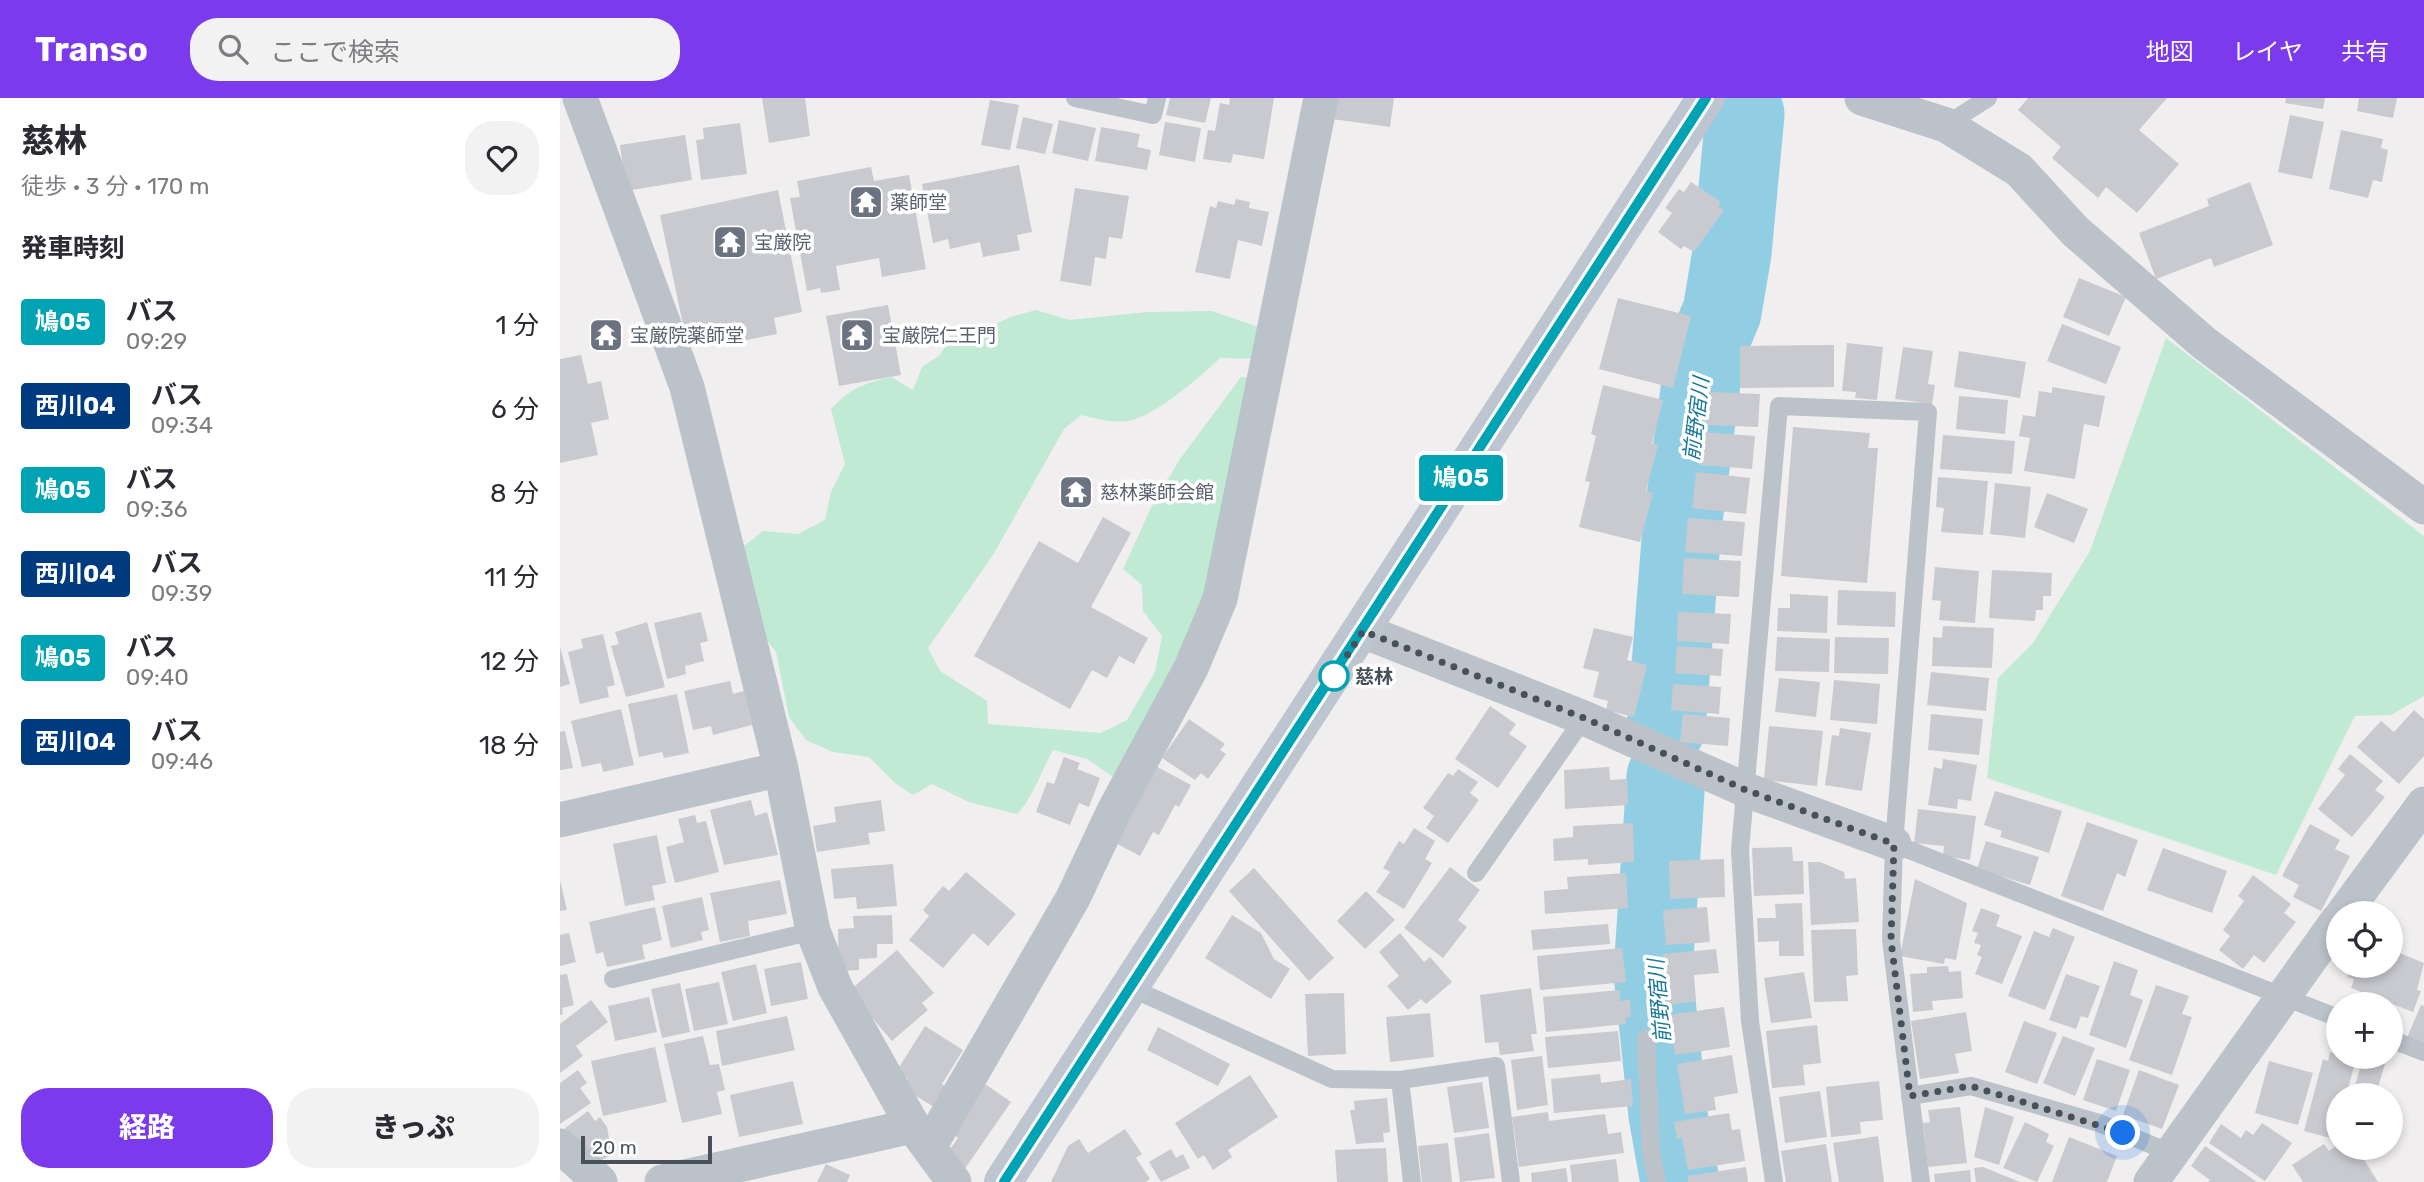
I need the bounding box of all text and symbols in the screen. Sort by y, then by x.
search box [190,18,680,81]
text: Transo [35,30,148,69]
icon: search [214,30,252,68]
text: ここで検索 [270,37,400,68]
text: 地図 [2146,38,2194,66]
text: レイヤ [2232,38,2303,66]
text: 共有 [2341,38,2389,66]
text: 慈林 [21,121,87,160]
button: heart [465,121,539,195]
text: 徒歩 · 3 分 · 170 m [21,172,210,200]
temple icon: 薬師堂 [847,183,885,221]
place label: 薬師堂 [890,191,947,214]
temple icon: 宝厳院 [711,223,749,261]
place label: 宝厳院 [754,231,811,254]
text: 発車時刻 [21,233,125,264]
text: バス [126,296,178,327]
text: 鳩05 [35,308,91,336]
text: 1 分 [496,310,539,341]
temple icon: 宝厳院薬師堂 [587,316,625,354]
temple icon: 宝厳院仁王門 [838,316,876,354]
place label: 宝厳院薬師堂 [630,324,744,347]
place label: 宝厳院仁王門 [882,324,996,347]
text: 09:29 [126,327,187,355]
water label: 前野宿川 [1678,374,1714,462]
text: バス [151,380,203,411]
text: 西川04 [35,392,116,420]
text: 6 分 [491,394,539,425]
text: 09:34 [151,411,213,439]
line badge: 鳩05 [1421,455,1501,501]
text: バス [126,464,178,495]
text: 鳩05 [1433,464,1489,492]
temple icon: 慈林薬師会館 [1057,473,1095,511]
text: 鳩05 [35,476,91,504]
text: 8 分 [490,478,539,509]
place label: 慈林薬師会館 [1100,481,1214,504]
text: 09:36 [126,495,188,523]
text: バス [151,548,203,579]
text: 西川04 [35,560,116,588]
text: 11 分 [484,562,539,593]
text: 09:39 [151,579,212,607]
text: バス [126,632,178,663]
text: 鳩05 [35,644,91,672]
text: 12 分 [480,646,539,677]
marker: 慈林 [1319,661,1349,691]
text: 09:40 [126,663,189,691]
place label: 慈林 [1355,665,1393,688]
text: バス [151,716,203,747]
text: 西川04 [35,728,116,756]
text: 18 分 [479,730,539,761]
text: 09:46 [151,747,213,775]
map controls [2326,901,2403,1160]
button: locate [2326,901,2403,978]
water label: 前野宿川 [1643,956,1675,1044]
button: + [2326,992,2403,1069]
button: − [2326,1083,2403,1160]
button: 経路 [21,1088,273,1168]
button: きっぷ [287,1088,539,1168]
your location [2105,1115,2140,1150]
scale bar [581,1133,712,1165]
text: 20 m [592,1136,637,1159]

